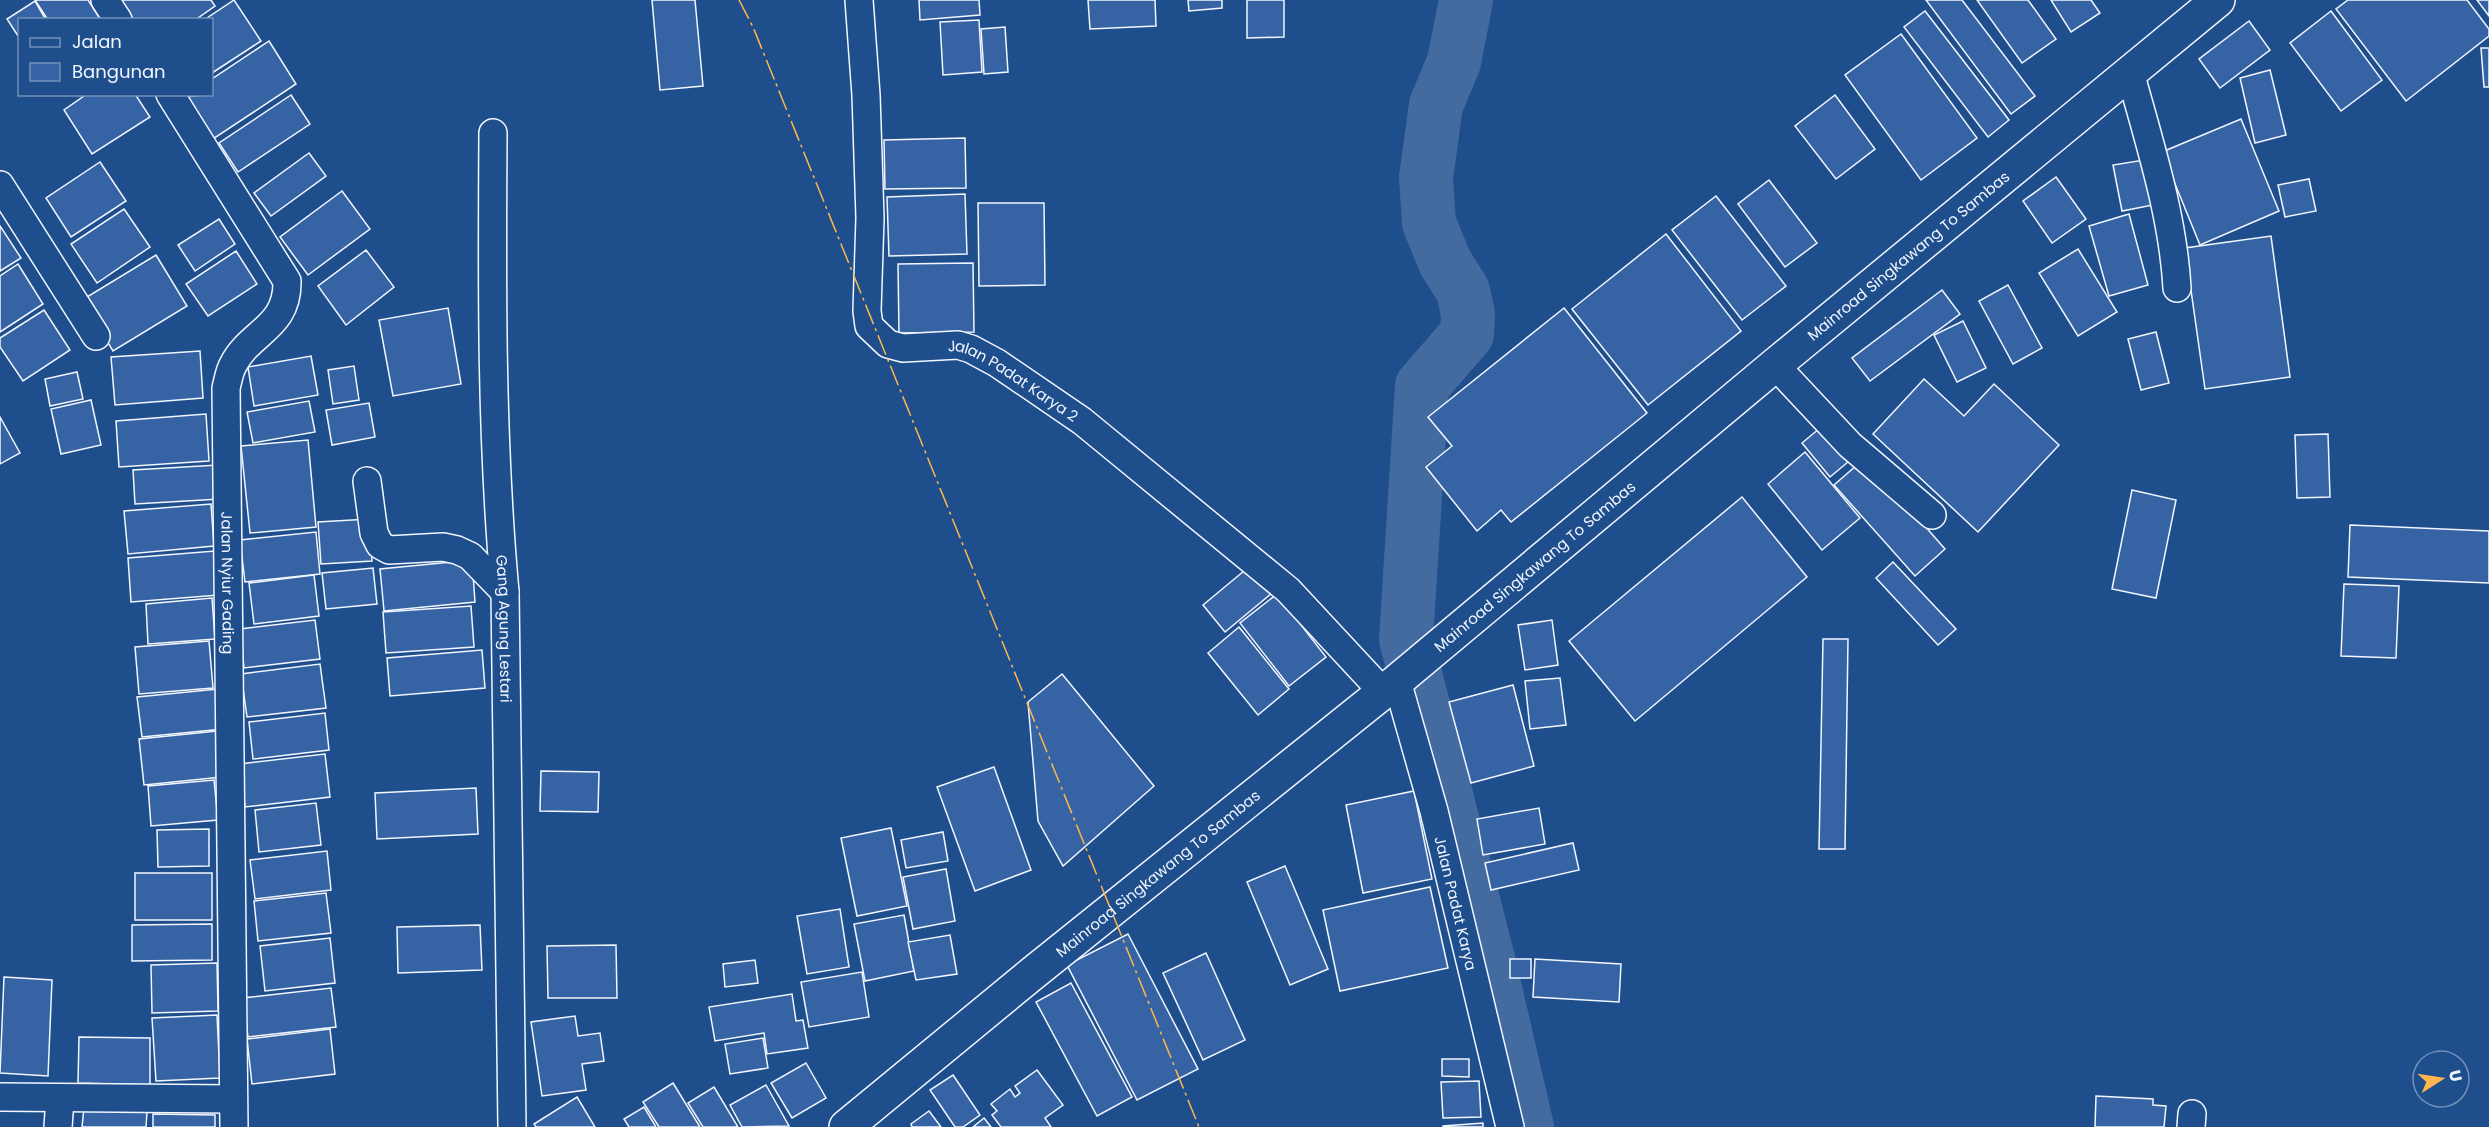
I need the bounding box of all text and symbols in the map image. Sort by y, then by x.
legend [18,18,213,96]
text: Jalan [72,29,122,54]
text: Bangunan [72,59,166,84]
street label: Mainroad Singkawang To Sambas [1802,166,2014,345]
street label: Jalan Padat Karya 2 [947,334,1083,426]
street label: Mainroad Singkawang To Sambas [1429,476,1640,656]
street label: Jalan Nyiur Gading [217,511,239,655]
street label: Gang Agung Lestari [491,554,517,703]
street label: Mainroad Singkawang To Sambas [1051,784,1264,961]
street label: Jalan Padat Karya [1430,834,1482,973]
north arrow [2411,1049,2471,1109]
text: U [2443,1068,2468,1084]

